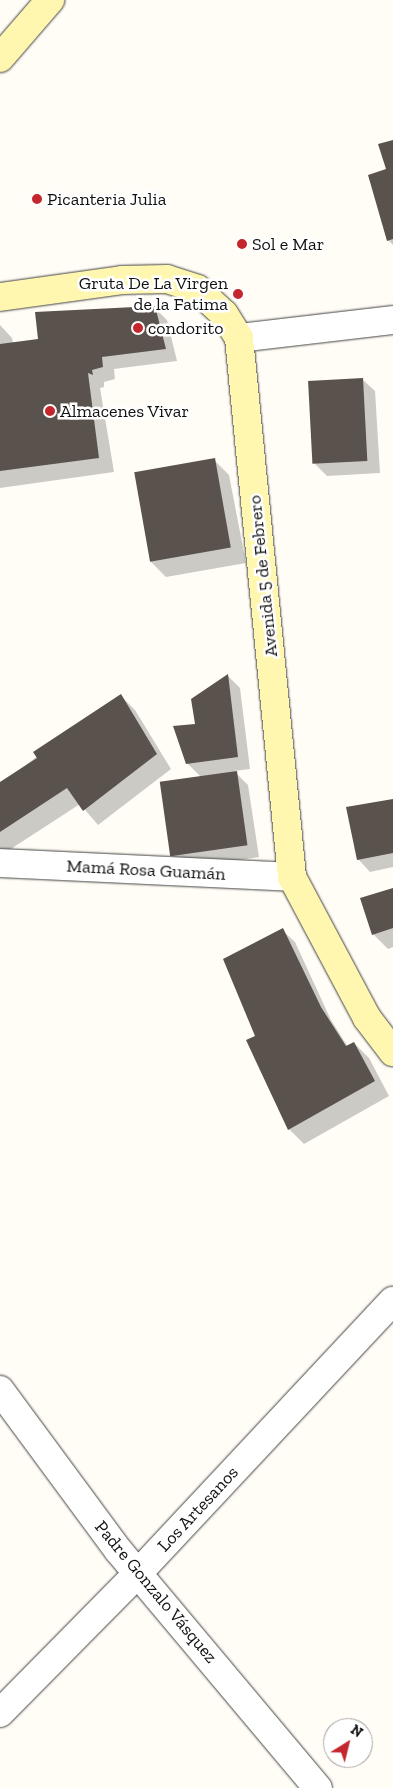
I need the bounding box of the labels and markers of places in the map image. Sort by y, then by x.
place label: Picanteria Julia [47,188,167,210]
marker: Picanteria Julia [31,193,43,205]
place label: Sol e Mar [252,233,324,255]
marker: Sol e Mar [236,238,248,250]
place label: Gruta De La Virgen de la Fatima [78,273,228,316]
marker: Gruta De La Virgen de la Fatima [232,288,244,300]
place label: condorito [148,317,223,339]
marker: condorito [132,322,144,334]
place label: Almacenes Vivar [60,400,190,422]
marker: Almacenes Vivar [44,405,56,417]

